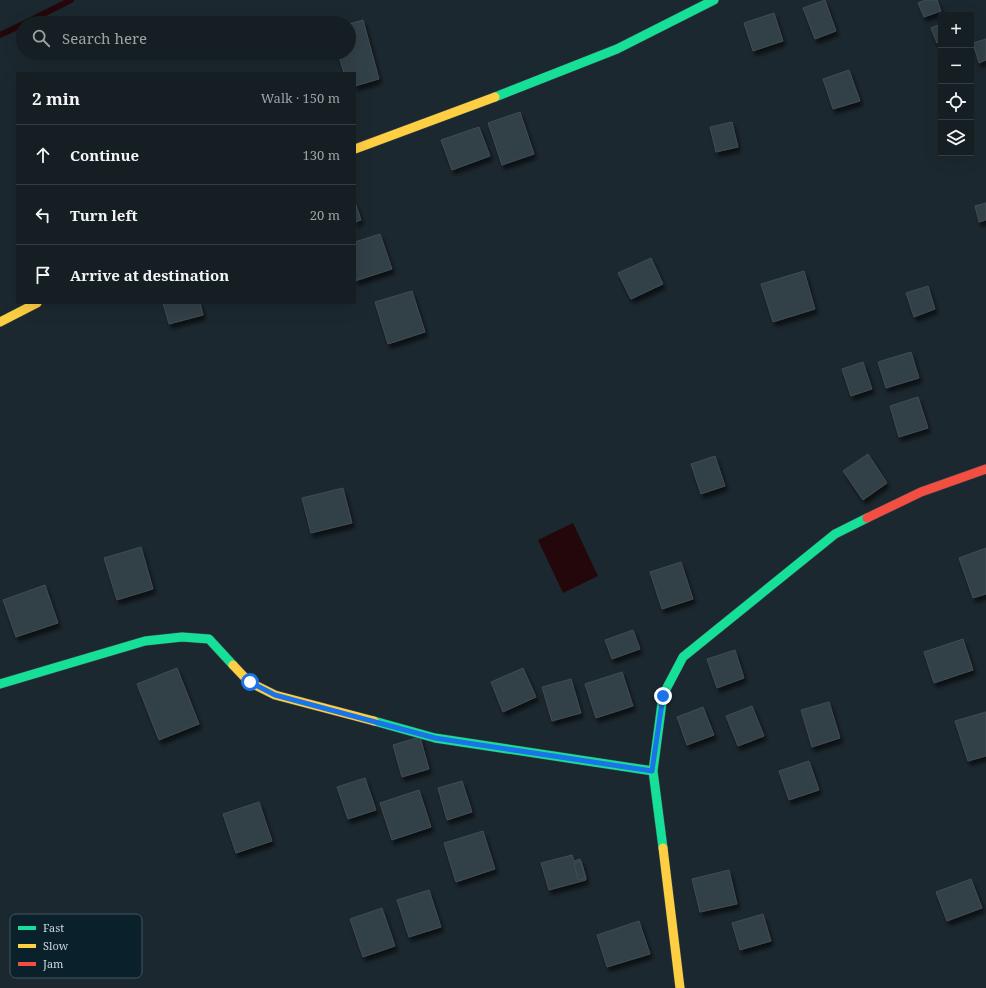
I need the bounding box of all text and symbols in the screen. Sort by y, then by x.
map controls [938,12,974,156]
button: + [938,12,974,48]
search box [16,16,356,60]
icon: search [30,27,52,49]
text: Search here [62,28,147,48]
button: − [938,48,974,84]
button: locate [938,84,974,120]
text: 2 min [32,87,80,110]
text: Walk · 150 m [261,89,340,107]
button: layers [938,120,974,156]
icon: ahead [32,144,54,166]
text: Continue [70,145,139,165]
text: 130 m [303,146,340,164]
icon: left [32,204,54,226]
text: Turn left [70,205,138,225]
text: 20 m [310,206,340,224]
icon: arrive [32,264,54,286]
text: Arrive at destination [70,265,229,285]
route start [241,673,259,691]
route end [654,687,672,705]
legend [10,914,142,978]
text: Fast [43,920,64,935]
text: Slow [43,938,69,953]
text: Jam [42,956,64,971]

